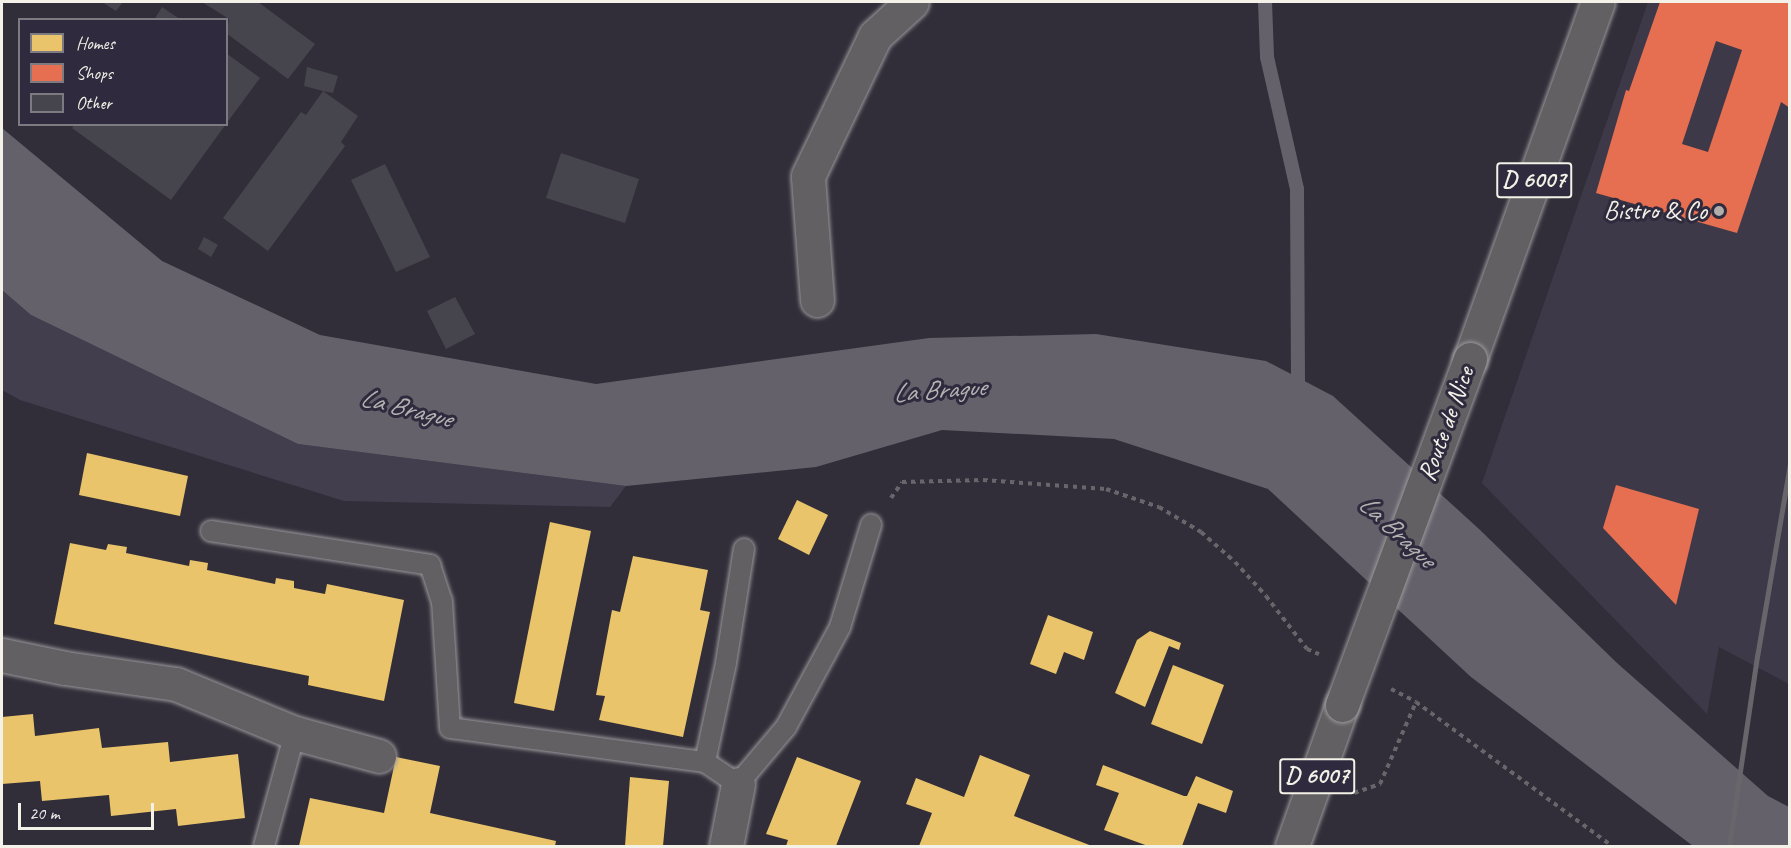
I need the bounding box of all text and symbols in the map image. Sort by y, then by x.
legend [18,18,228,126]
text: Homes [76,32,115,54]
text: Shops [76,62,113,84]
text: Other [76,92,112,114]
road number: D 6007 [1495,159,1573,201]
place label: Bistro & Co [1604,195,1707,227]
marker: Bistro & Co [1712,204,1726,218]
street label: Route de Nice [1411,363,1481,485]
water label: La Brague [891,371,987,409]
water label: La Brague [357,381,455,435]
water label: La Brague [1352,487,1442,575]
road number: D 6007 [1278,755,1356,797]
scale bar [21,791,158,829]
text: 20 m [29,802,60,824]

